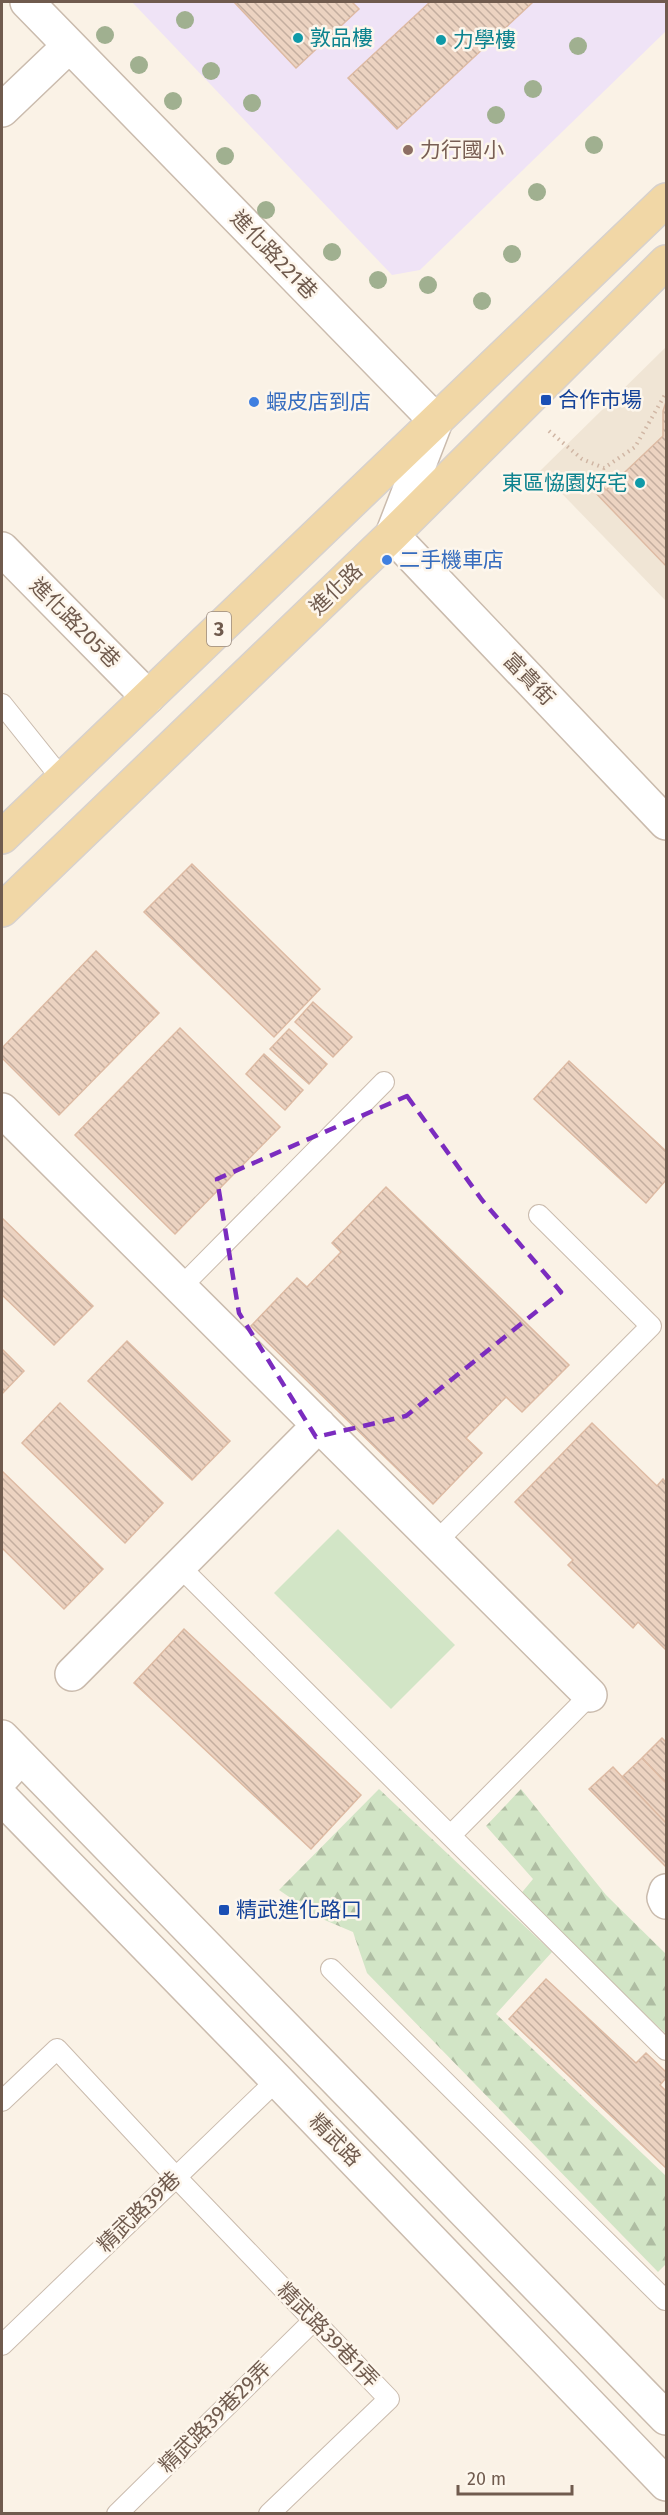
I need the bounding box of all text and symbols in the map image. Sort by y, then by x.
place label: 敦品樓 [310,25,373,51]
place label: 力學樓 [453,27,516,53]
marker: 敦品樓 [291,31,305,45]
marker: 力學樓 [434,33,448,47]
place label: 力行國小 [420,137,504,163]
marker: 力行國小 [401,143,415,157]
street label: 進化路221巷 [225,205,323,305]
place label: 合作市場 [558,387,642,413]
place label: 蝦皮店到店 [266,389,371,415]
marker: 合作市場 [539,393,553,407]
marker: 蝦皮店到店 [247,395,261,409]
place label: 東區恊園好宅 [502,470,628,496]
marker: 東區恊園好宅 [633,476,647,490]
place label: 二手機車店 [399,547,504,573]
marker: 二手機車店 [380,553,394,567]
street label: 進化路 [304,558,368,620]
street label: 進化路205巷 [25,573,125,673]
road number: 3 [207,612,231,646]
street label: 富貴街 [498,647,560,711]
place label: 精武進化路口 [236,1897,362,1923]
marker: 精武進化路口 [217,1903,231,1917]
street label: 精武路 [304,2108,366,2172]
street label: 精武路39巷 [92,2166,186,2258]
street label: 精武路39巷1弄 [272,2277,384,2393]
street label: 精武路39巷29弄 [154,2356,276,2478]
scale bar [458,2458,572,2496]
text: 20 m [467,2468,506,2490]

